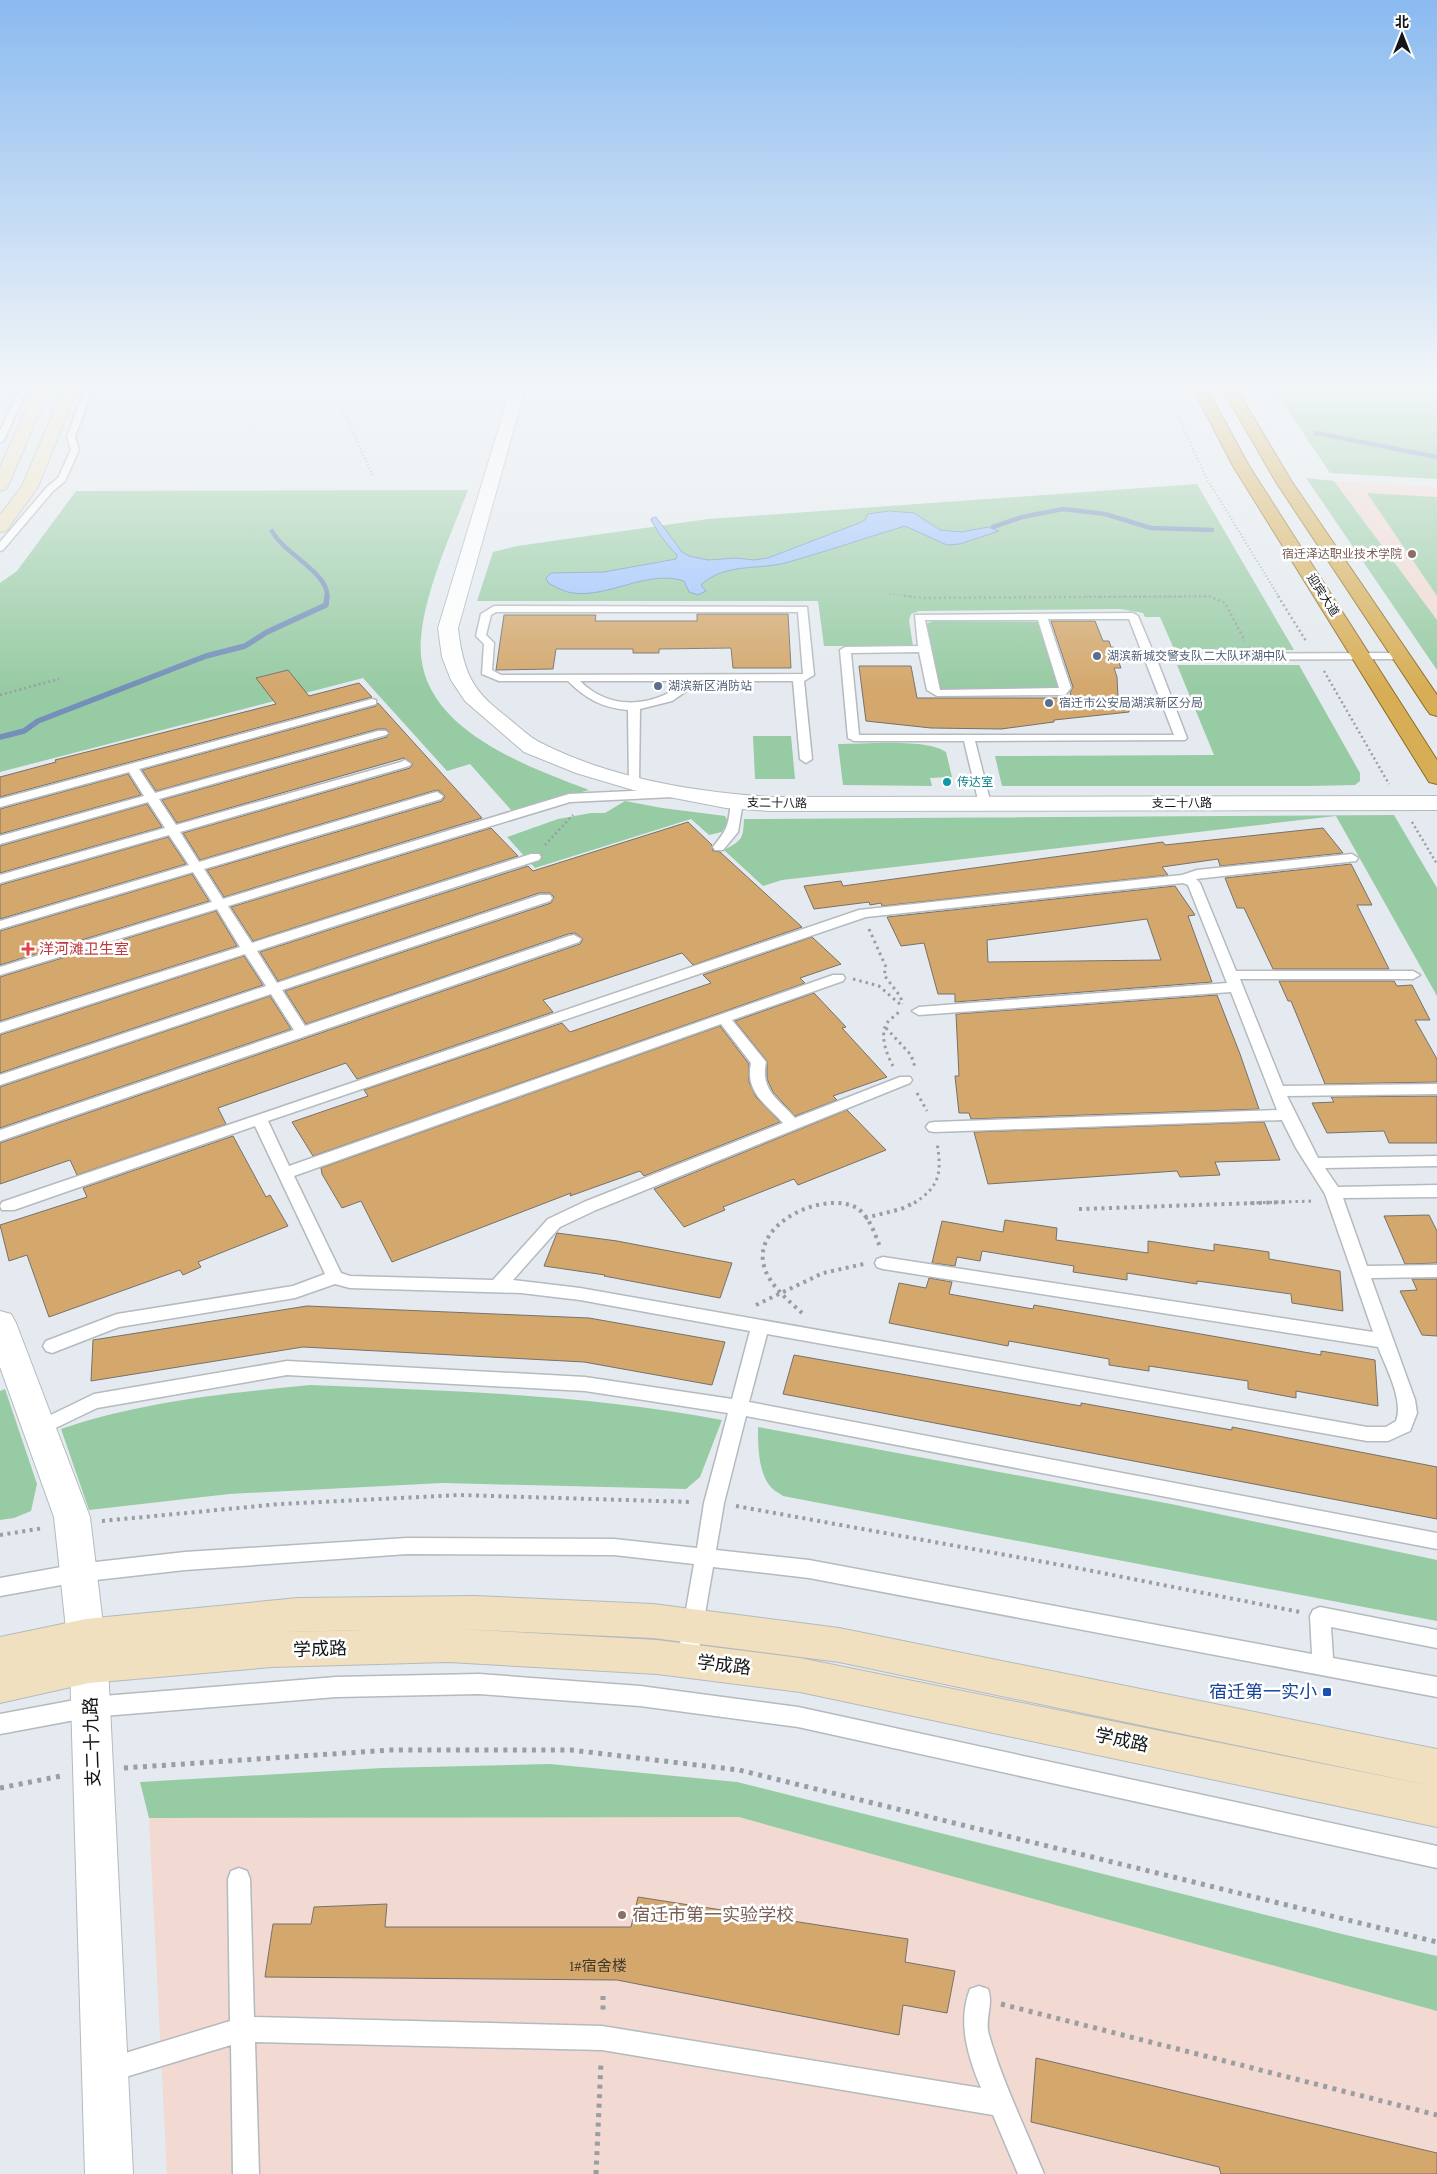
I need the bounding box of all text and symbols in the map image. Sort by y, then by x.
north arrow [1377,10,1427,60]
text: 北 [1395,14,1409,30]
place label: 宿迁泽达职业技术学院 [1282,547,1402,561]
marker: 宿迁泽达职业技术学院 [1406,548,1418,560]
street label: 迎宾大道 [1304,571,1342,619]
place label: 湖滨新城交警支队二大队环湖中队 [1107,649,1287,663]
marker: 湖滨新城交警支队二大队环湖中队 [1091,650,1103,662]
place label: 湖滨新区消防站 [668,679,752,693]
marker: 湖滨新区消防站 [652,680,664,692]
place label: 宿迁市公安局湖滨新区分局 [1059,696,1203,710]
marker: 宿迁市公安局湖滨新区分局 [1043,697,1055,709]
place label: 传达室 [957,775,993,789]
marker: 传达室 [941,776,953,788]
street label: 支二十八路 [747,795,807,811]
street label: 支二十八路 [1152,796,1212,810]
place label: 洋河滩卫生室 [39,941,129,957]
marker: 洋河滩卫生室 [21,942,35,956]
street label: 学成路 [293,1638,347,1660]
street label: 学成路 [696,1652,752,1678]
place label: 宿迁第一实小 [1209,1682,1317,1702]
marker: 宿迁第一实小 [1321,1686,1333,1698]
street label: 支二十九路 [80,1697,104,1787]
street label: 学成路 [1094,1725,1150,1755]
place label: 宿迁市第一实验学校 [632,1905,794,1925]
marker: 宿迁市第一实验学校 [616,1909,628,1921]
house number: 1#宿舍楼 [569,1958,627,1974]

